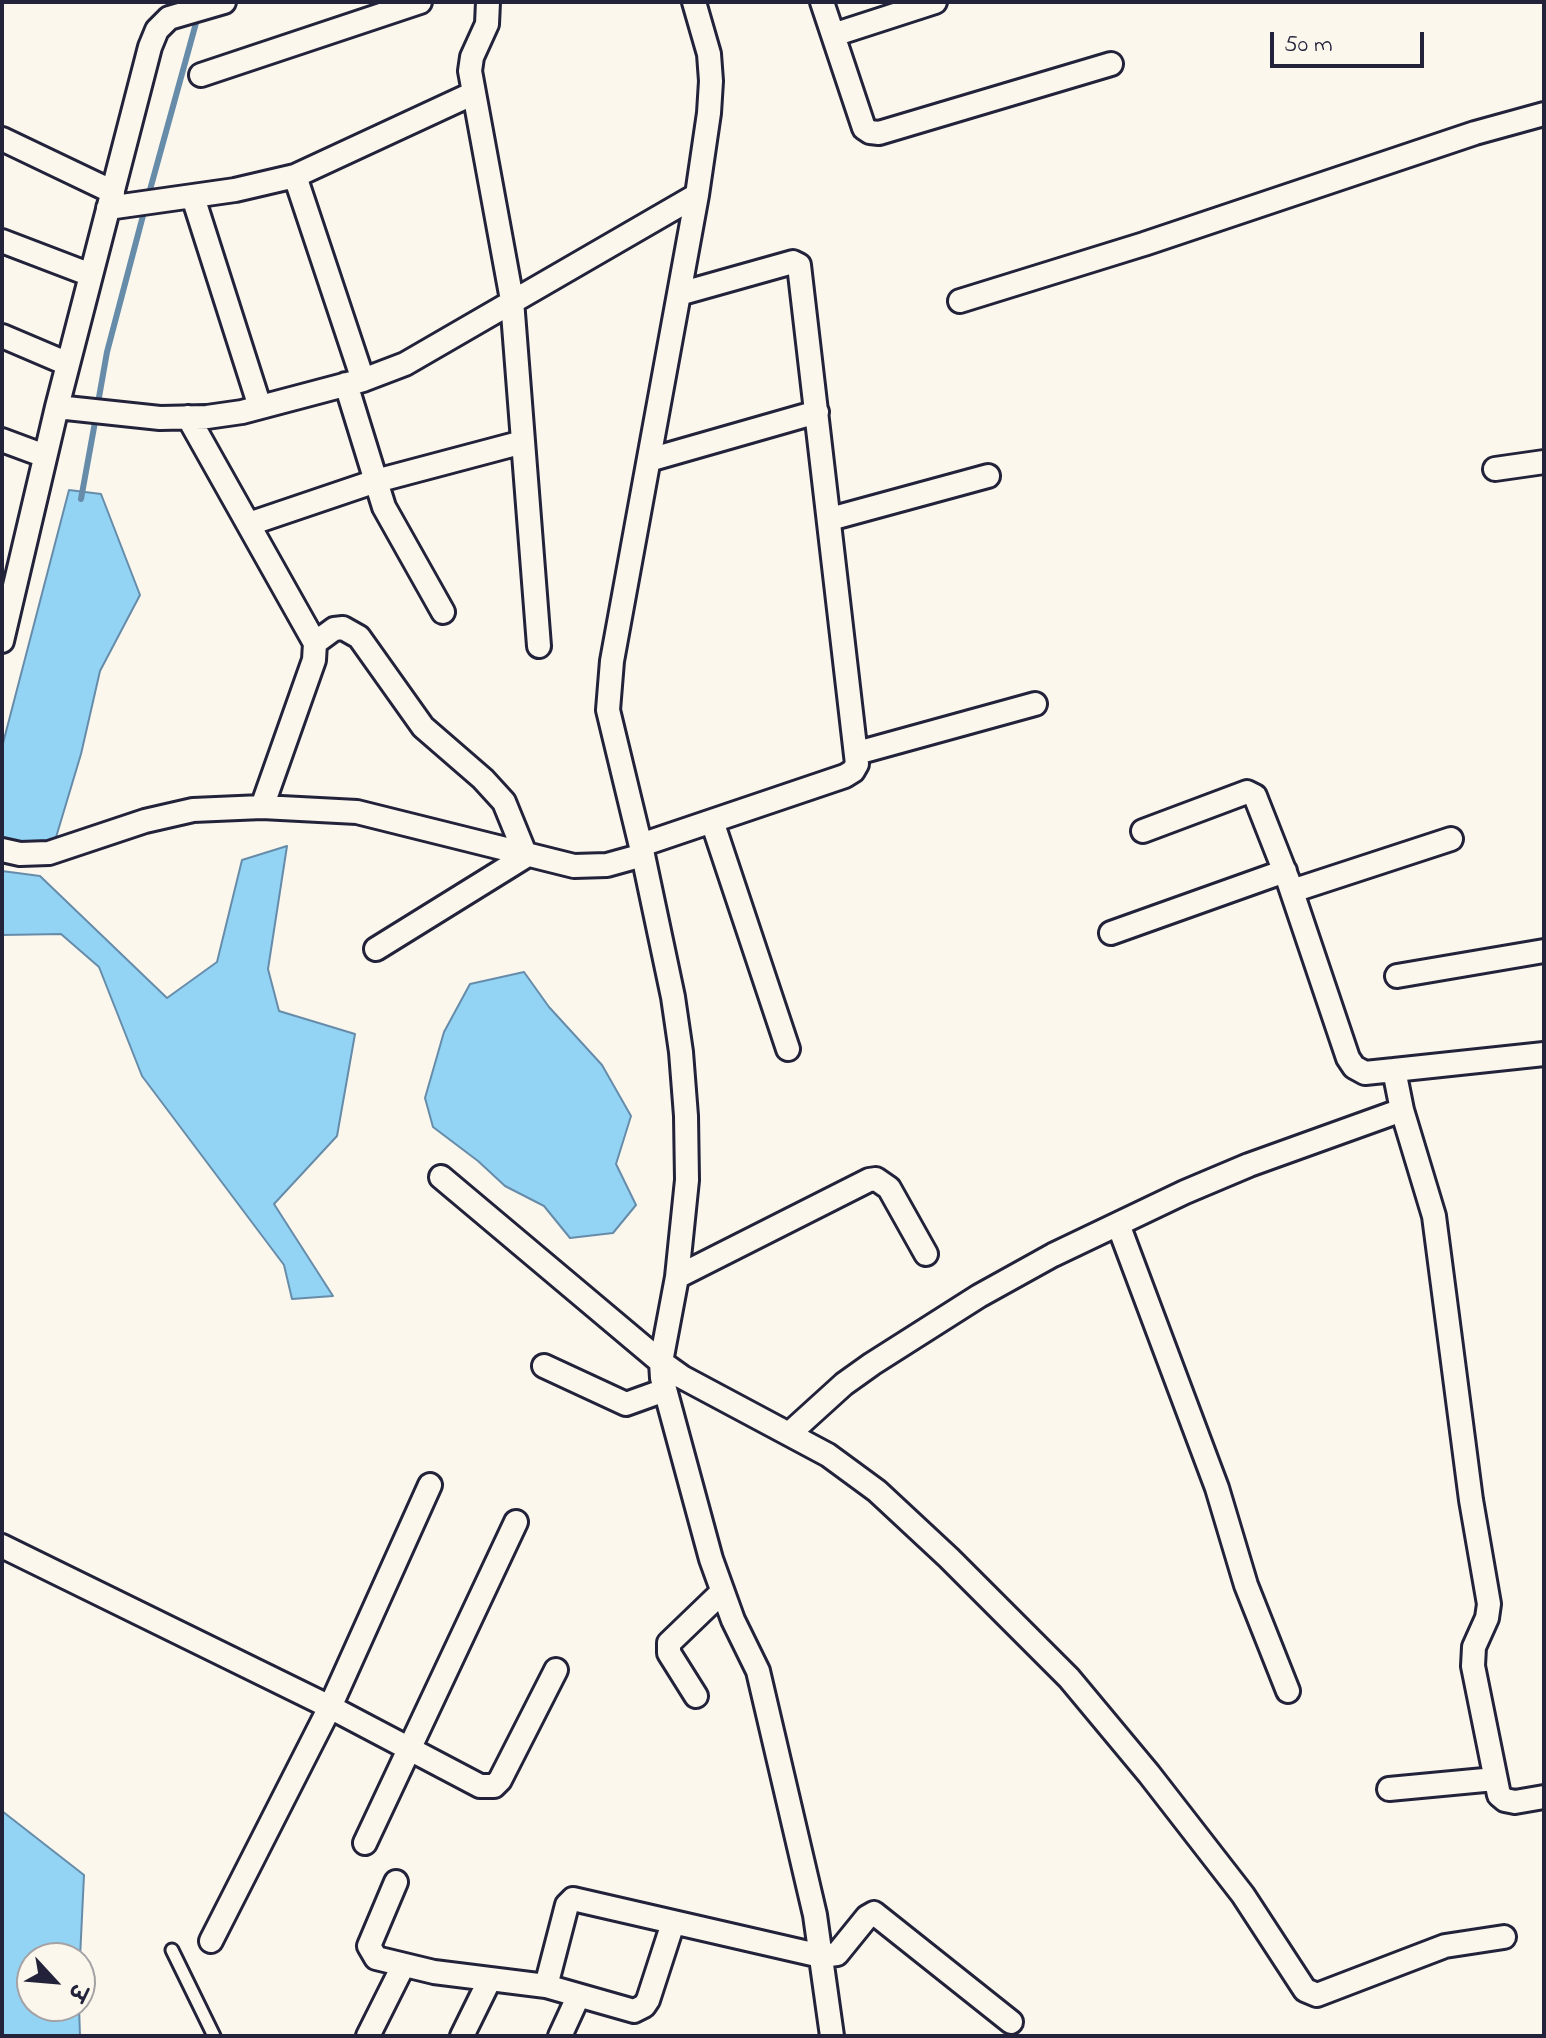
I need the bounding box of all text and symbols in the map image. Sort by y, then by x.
scale bar [1274,16,1428,66]
text: 50 m [1284,28,1333,63]
north arrow [16,1942,96,2022]
text: उ [58,1978,93,2005]

